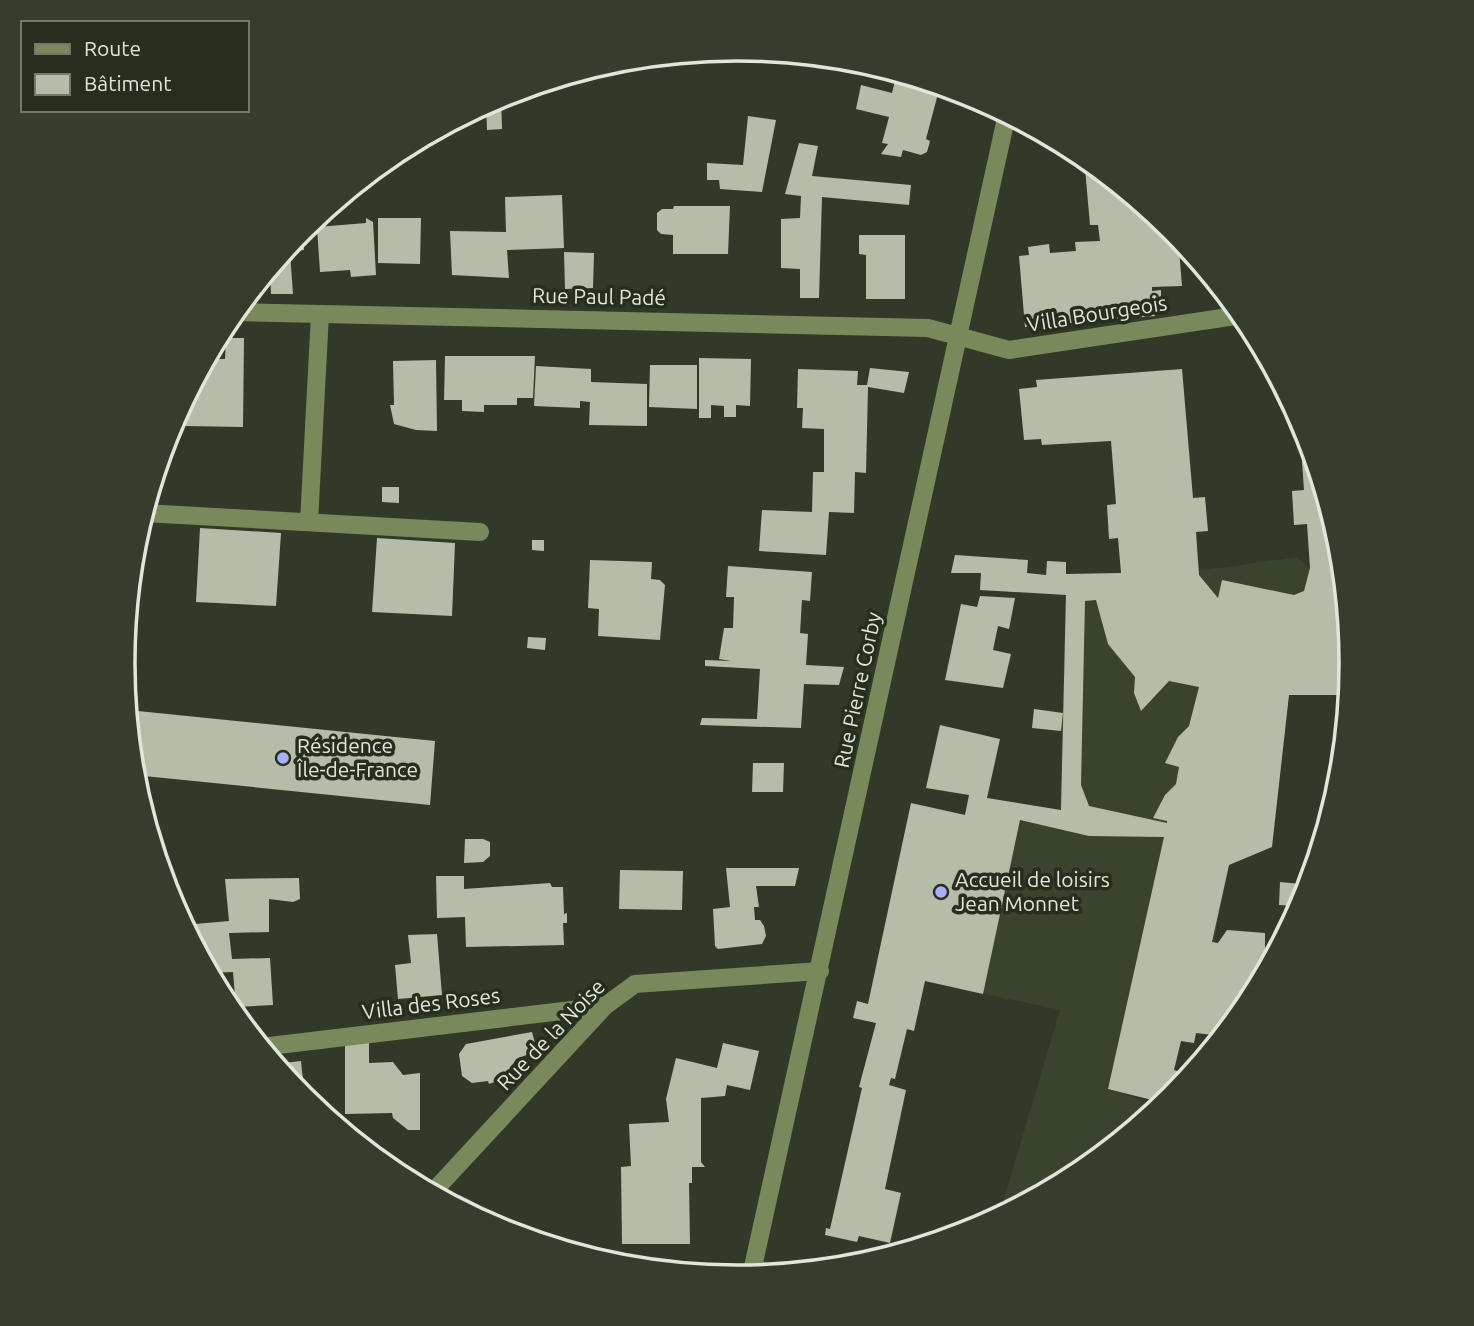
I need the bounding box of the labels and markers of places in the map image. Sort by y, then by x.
place label: Résidence Île-de-France [296,733,418,781]
marker: Résidence Île-de-France [275,750,291,766]
place label: Accueil de loisirs Jean Monnet [955,867,1110,915]
marker: Accueil de loisirs Jean Monnet [933,884,949,900]

